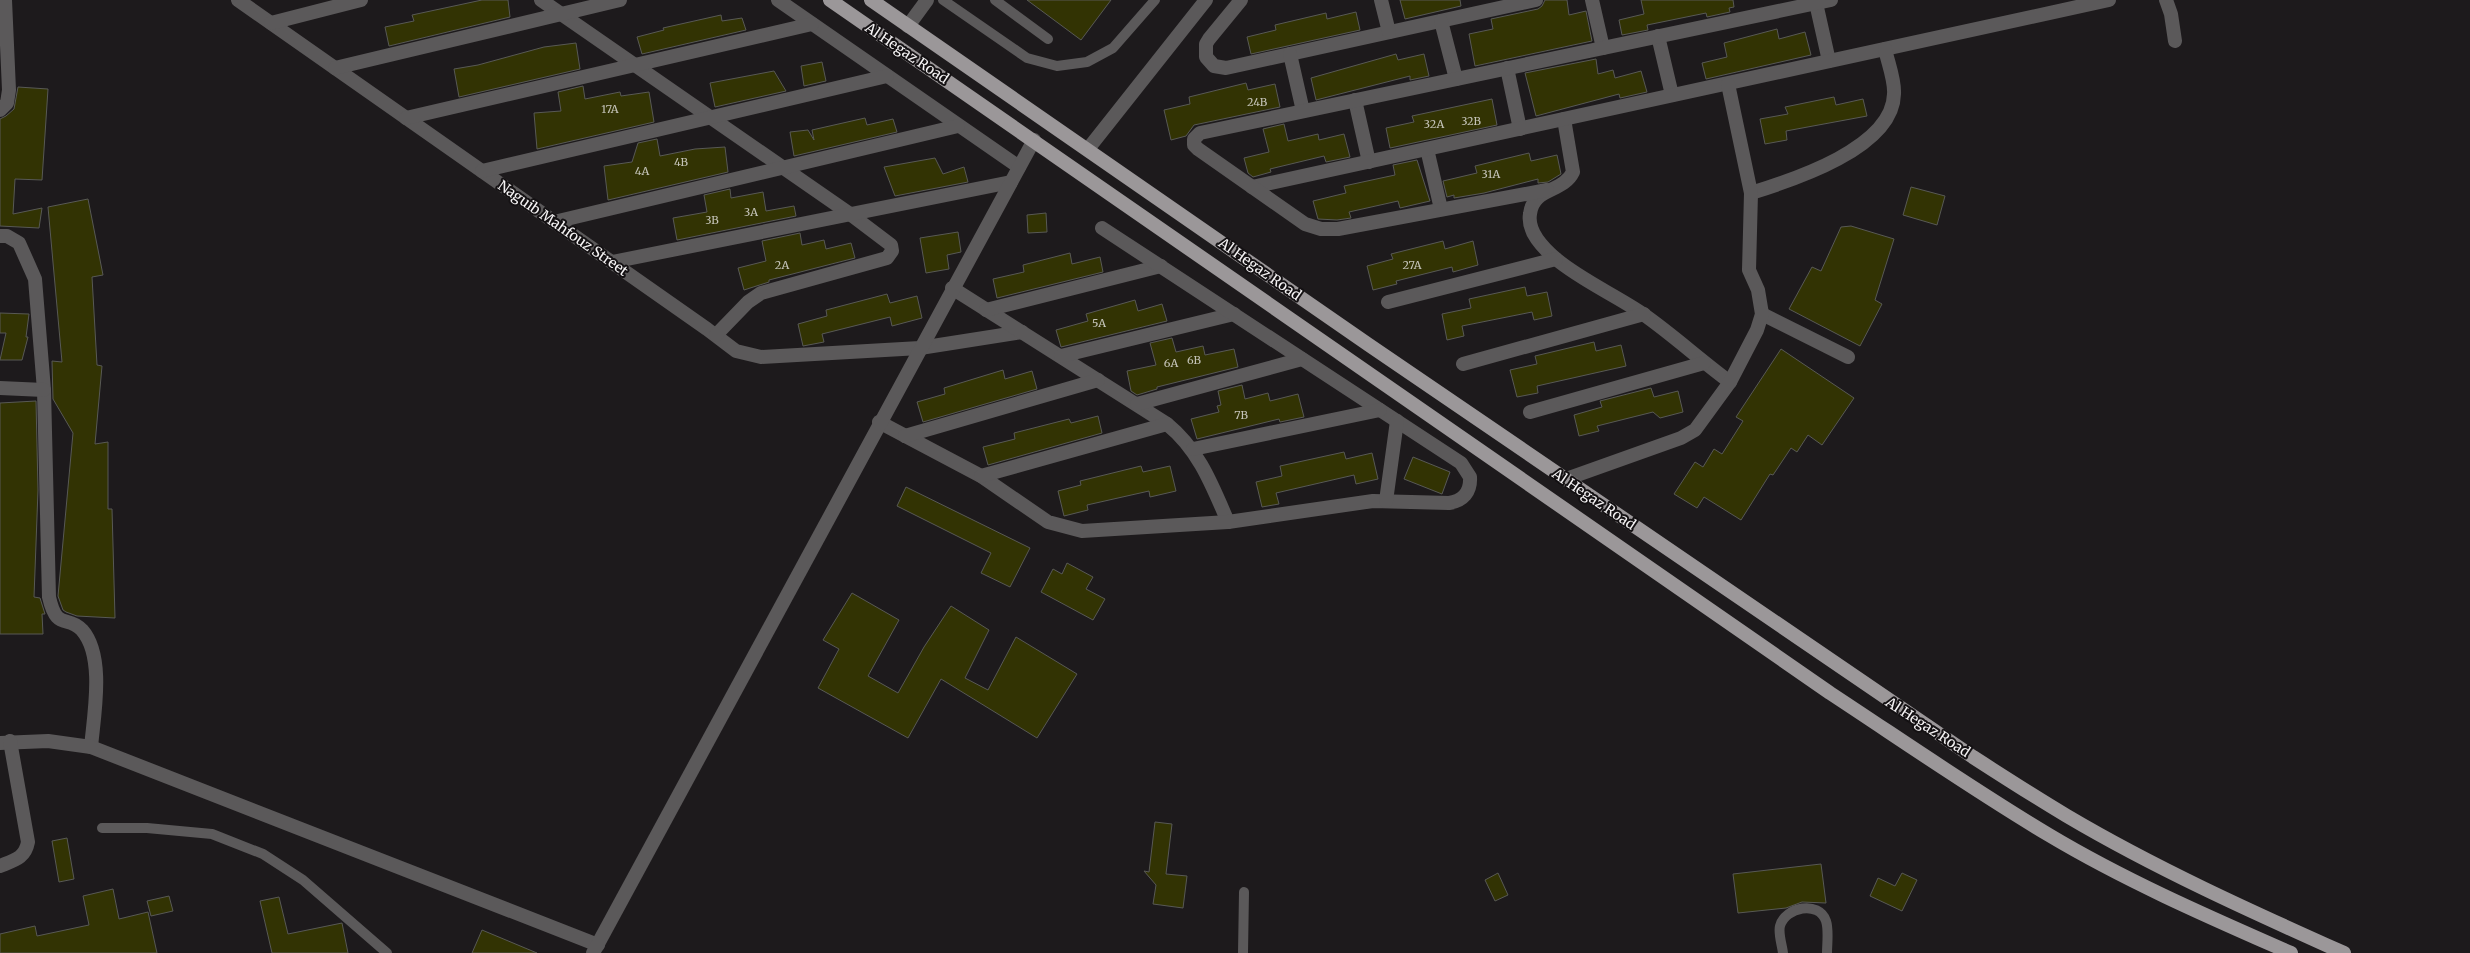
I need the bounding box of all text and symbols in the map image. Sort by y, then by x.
street label: Al Hegaz Road [861,18,953,88]
house number: 24B [1247,95,1268,109]
house number: 17A [601,102,619,116]
house number: 32B [1461,114,1481,128]
house number: 32A [1424,117,1444,131]
house number: 4B [674,155,689,169]
house number: 4A [635,164,649,178]
house number: 31A [1482,167,1501,181]
street label: Naguib Mahfouz Street [494,176,632,280]
house number: 3A [744,205,758,219]
house number: 3B [705,213,719,227]
street label: Al Hegaz Road [1214,233,1305,305]
house number: 2A [775,258,789,272]
house number: 27A [1402,258,1422,272]
house number: 5A [1092,316,1106,330]
house number: 6B [1187,353,1202,367]
house number: 6A [1164,356,1178,370]
house number: 7B [1234,408,1248,422]
street label: Al Hegaz Road [1548,464,1640,534]
street label: Al Hegaz Road [1882,692,1974,761]

